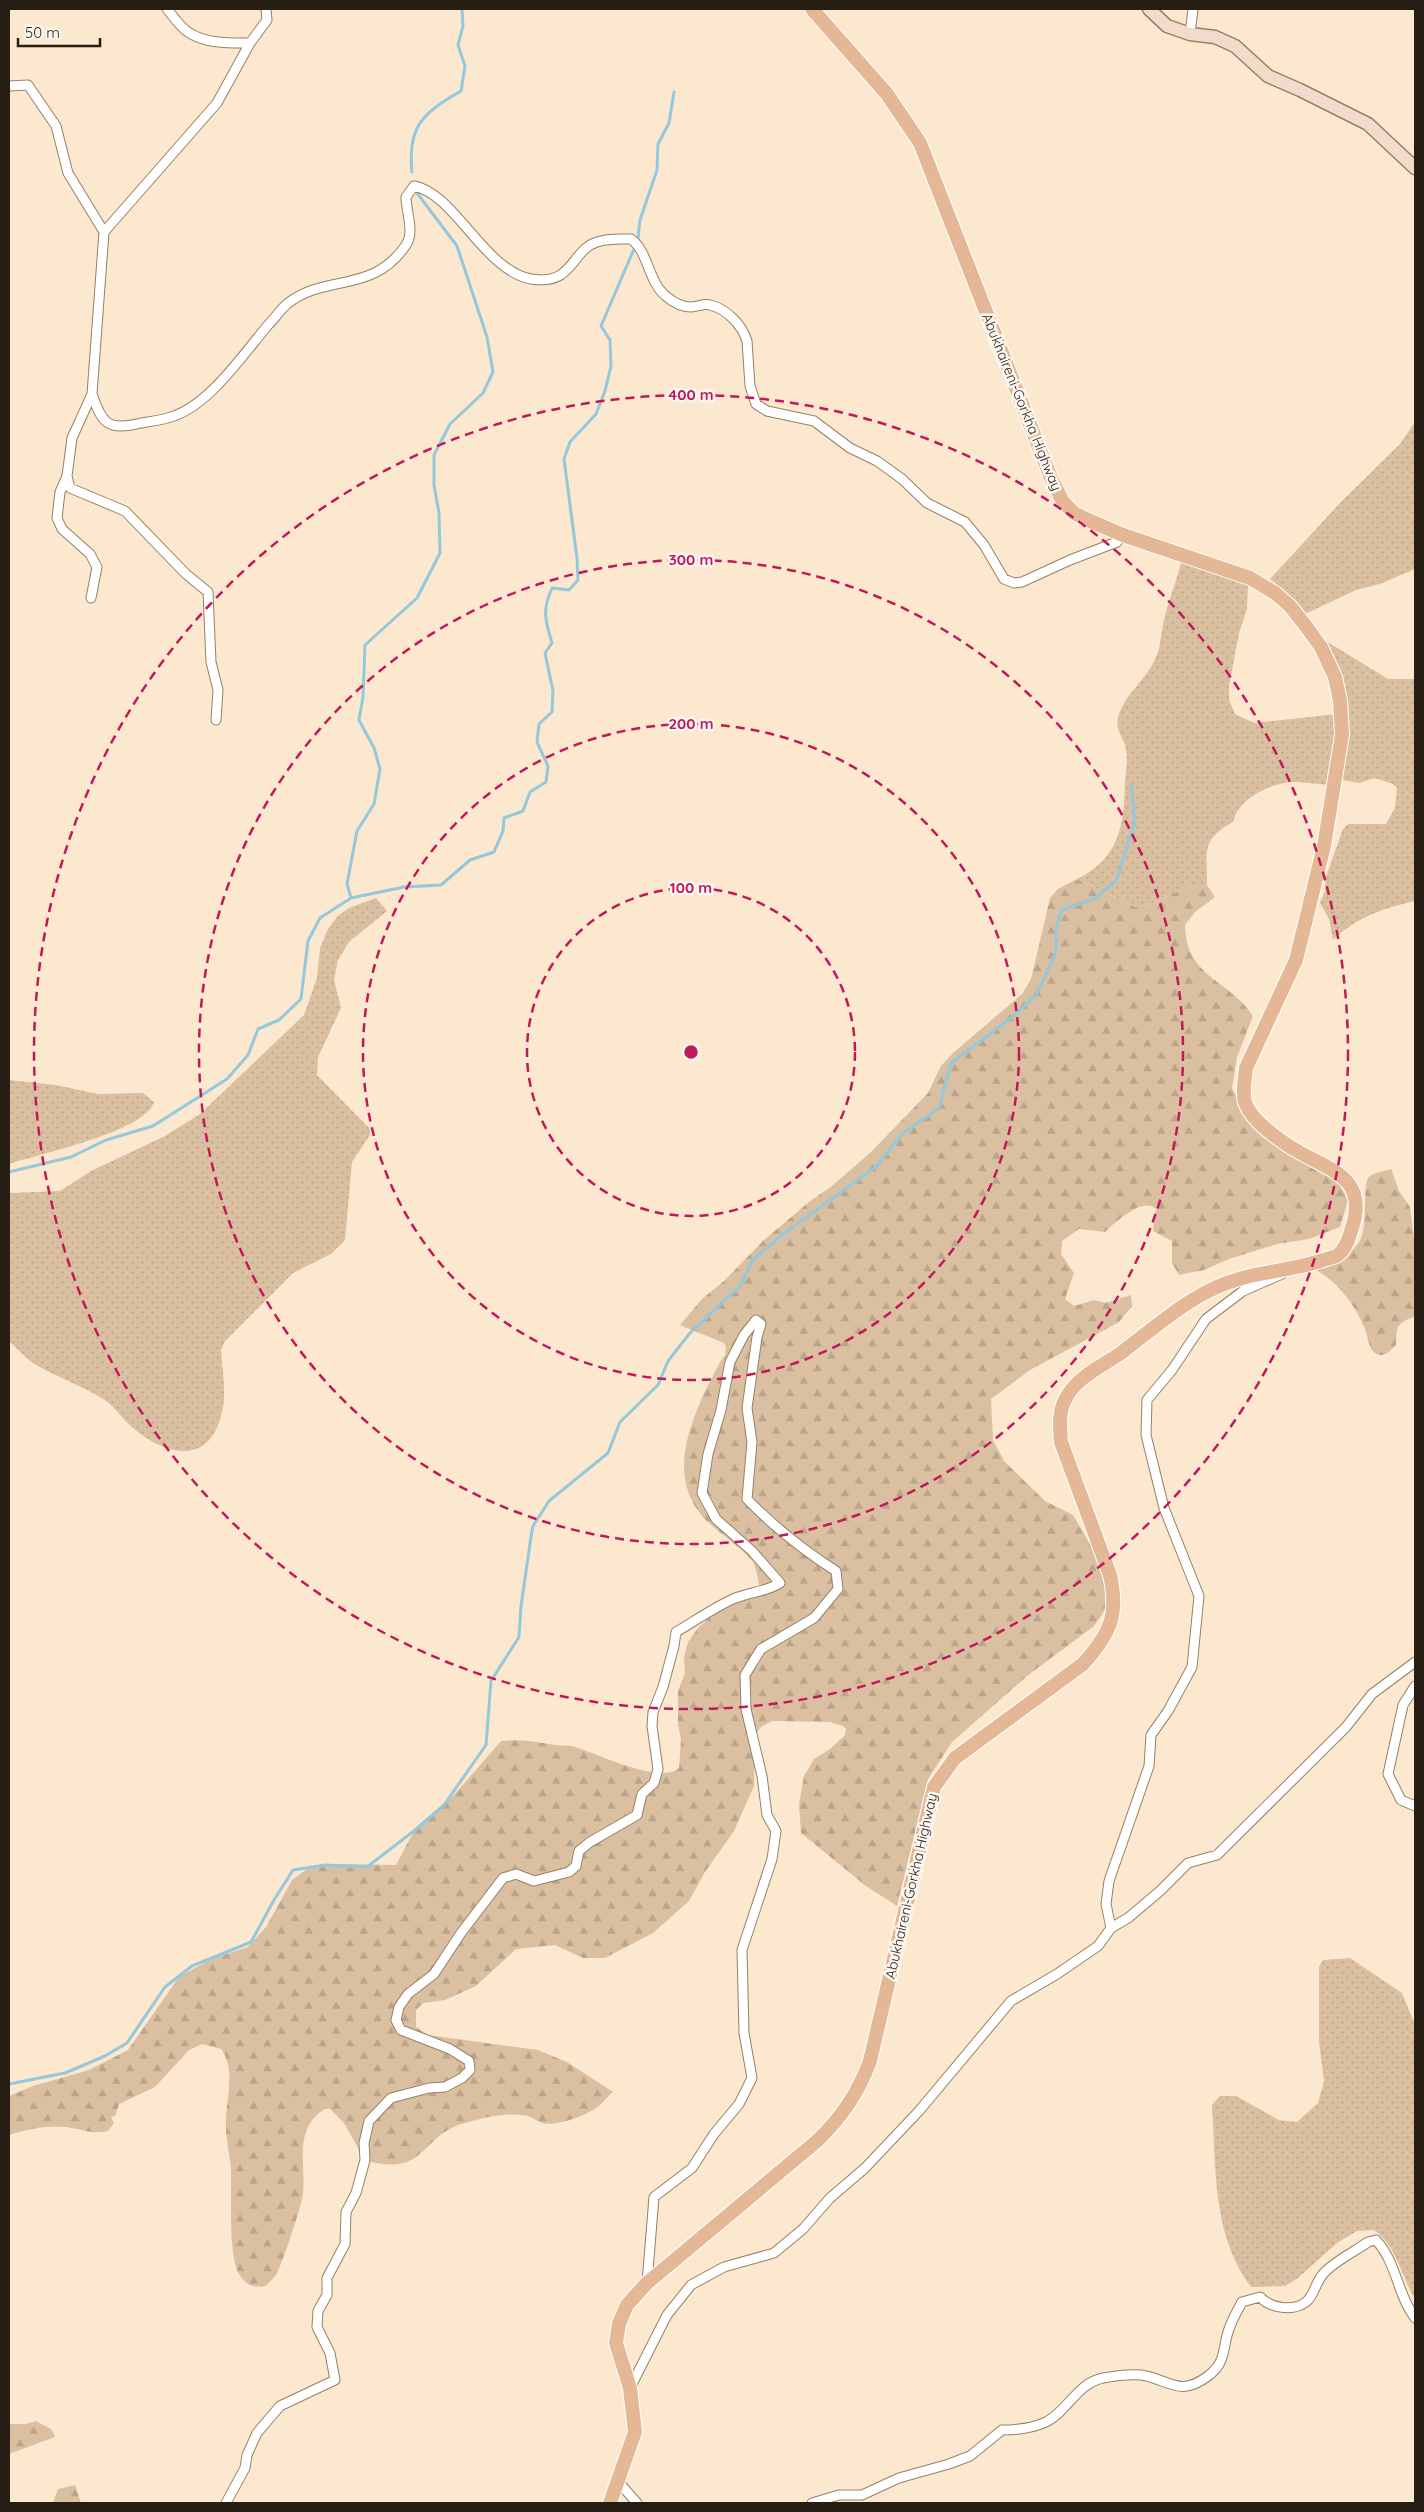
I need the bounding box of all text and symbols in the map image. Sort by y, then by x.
scale bar [18,15,100,47]
text: 50 m [25,23,60,42]
street label: Abukhaireni-Gorkha Highway [978,311,1066,493]
text: 400 m [668,385,714,404]
text: 300 m [669,550,713,569]
text: 200 m [669,714,714,733]
text: 100 m [670,878,712,897]
centre of rings [682,1043,700,1061]
street label: Abukhaireni-Gorkha Highway [881,1791,941,1981]

